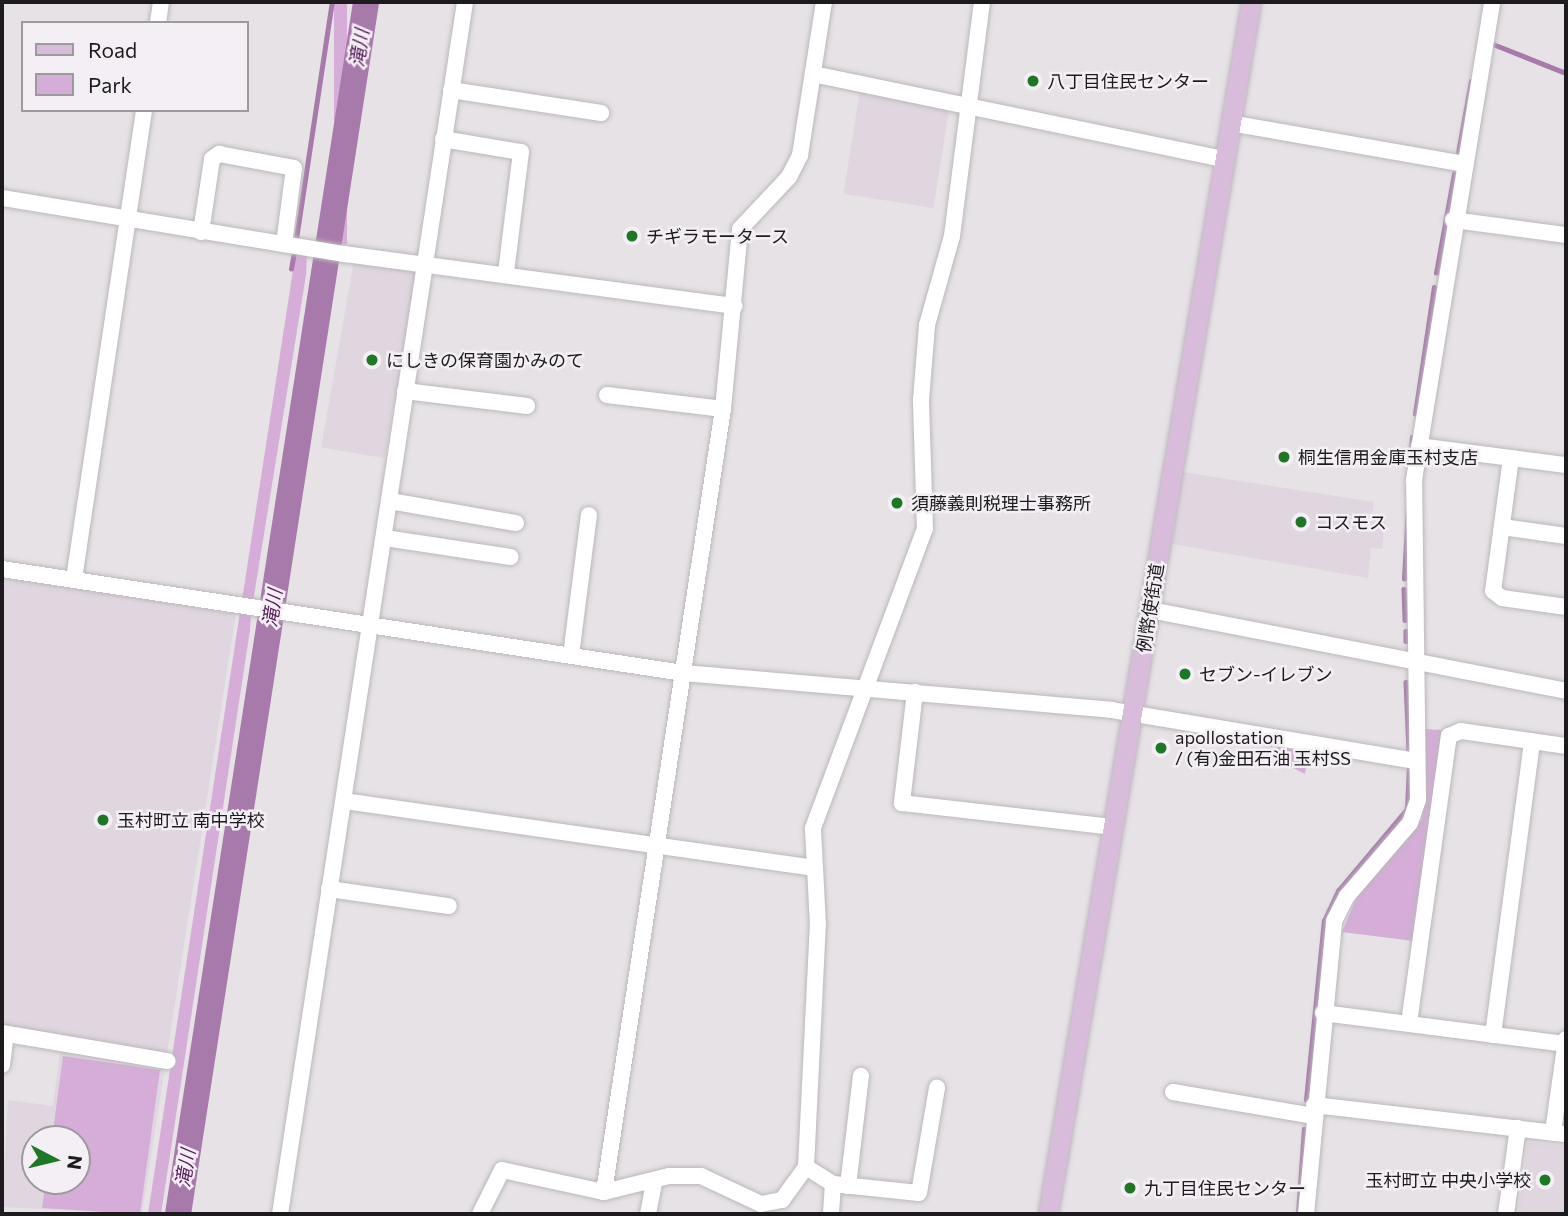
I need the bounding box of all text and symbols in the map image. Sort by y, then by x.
legend [21,21,248,112]
water label: 滝川 [345,27,373,69]
text: Road [88,37,137,62]
place label: 八丁目住民センター [1047,70,1209,92]
text: Park [88,72,132,97]
marker: 八丁目住民センター [1025,73,1041,89]
place label: チギラモータース [646,225,790,247]
marker: チギラモータース [624,228,640,244]
place label: にしきの保育園かみのて [386,349,584,371]
marker: にしきの保育園かみのて [364,352,380,368]
place label: 桐生信用金庫玉村支店 [1298,446,1478,468]
marker: 桐生信用金庫玉村支店 [1276,449,1292,465]
place label: 須藤義則税理士事務所 [911,492,1091,514]
marker: 須藤義則税理士事務所 [889,495,905,511]
place label: コスモス [1315,511,1387,533]
marker: コスモス [1293,514,1309,530]
street label: 例幣使街道 [1132,562,1168,654]
water label: 滝川 [258,587,286,629]
place label: セブン-イレブン [1199,663,1333,685]
marker: セブン-イレブン [1177,666,1193,682]
place label: apollostation / (有)金田石油 玉村SS [1175,727,1351,770]
marker: apollostation / (有)金田石油 玉村SS [1153,740,1169,756]
place label: 玉村町立 南中学校 [117,809,264,831]
marker: 玉村町立 南中学校 [95,812,111,828]
north arrow [21,1125,91,1195]
water label: 滝川 [171,1147,199,1189]
text: N [63,1154,88,1171]
place label: 玉村町立 中央小学校 [1366,1169,1531,1191]
marker: 玉村町立 中央小学校 [1537,1172,1553,1188]
place label: 九丁目住民センター [1144,1177,1306,1199]
marker: 九丁目住民センター [1122,1180,1138,1196]

